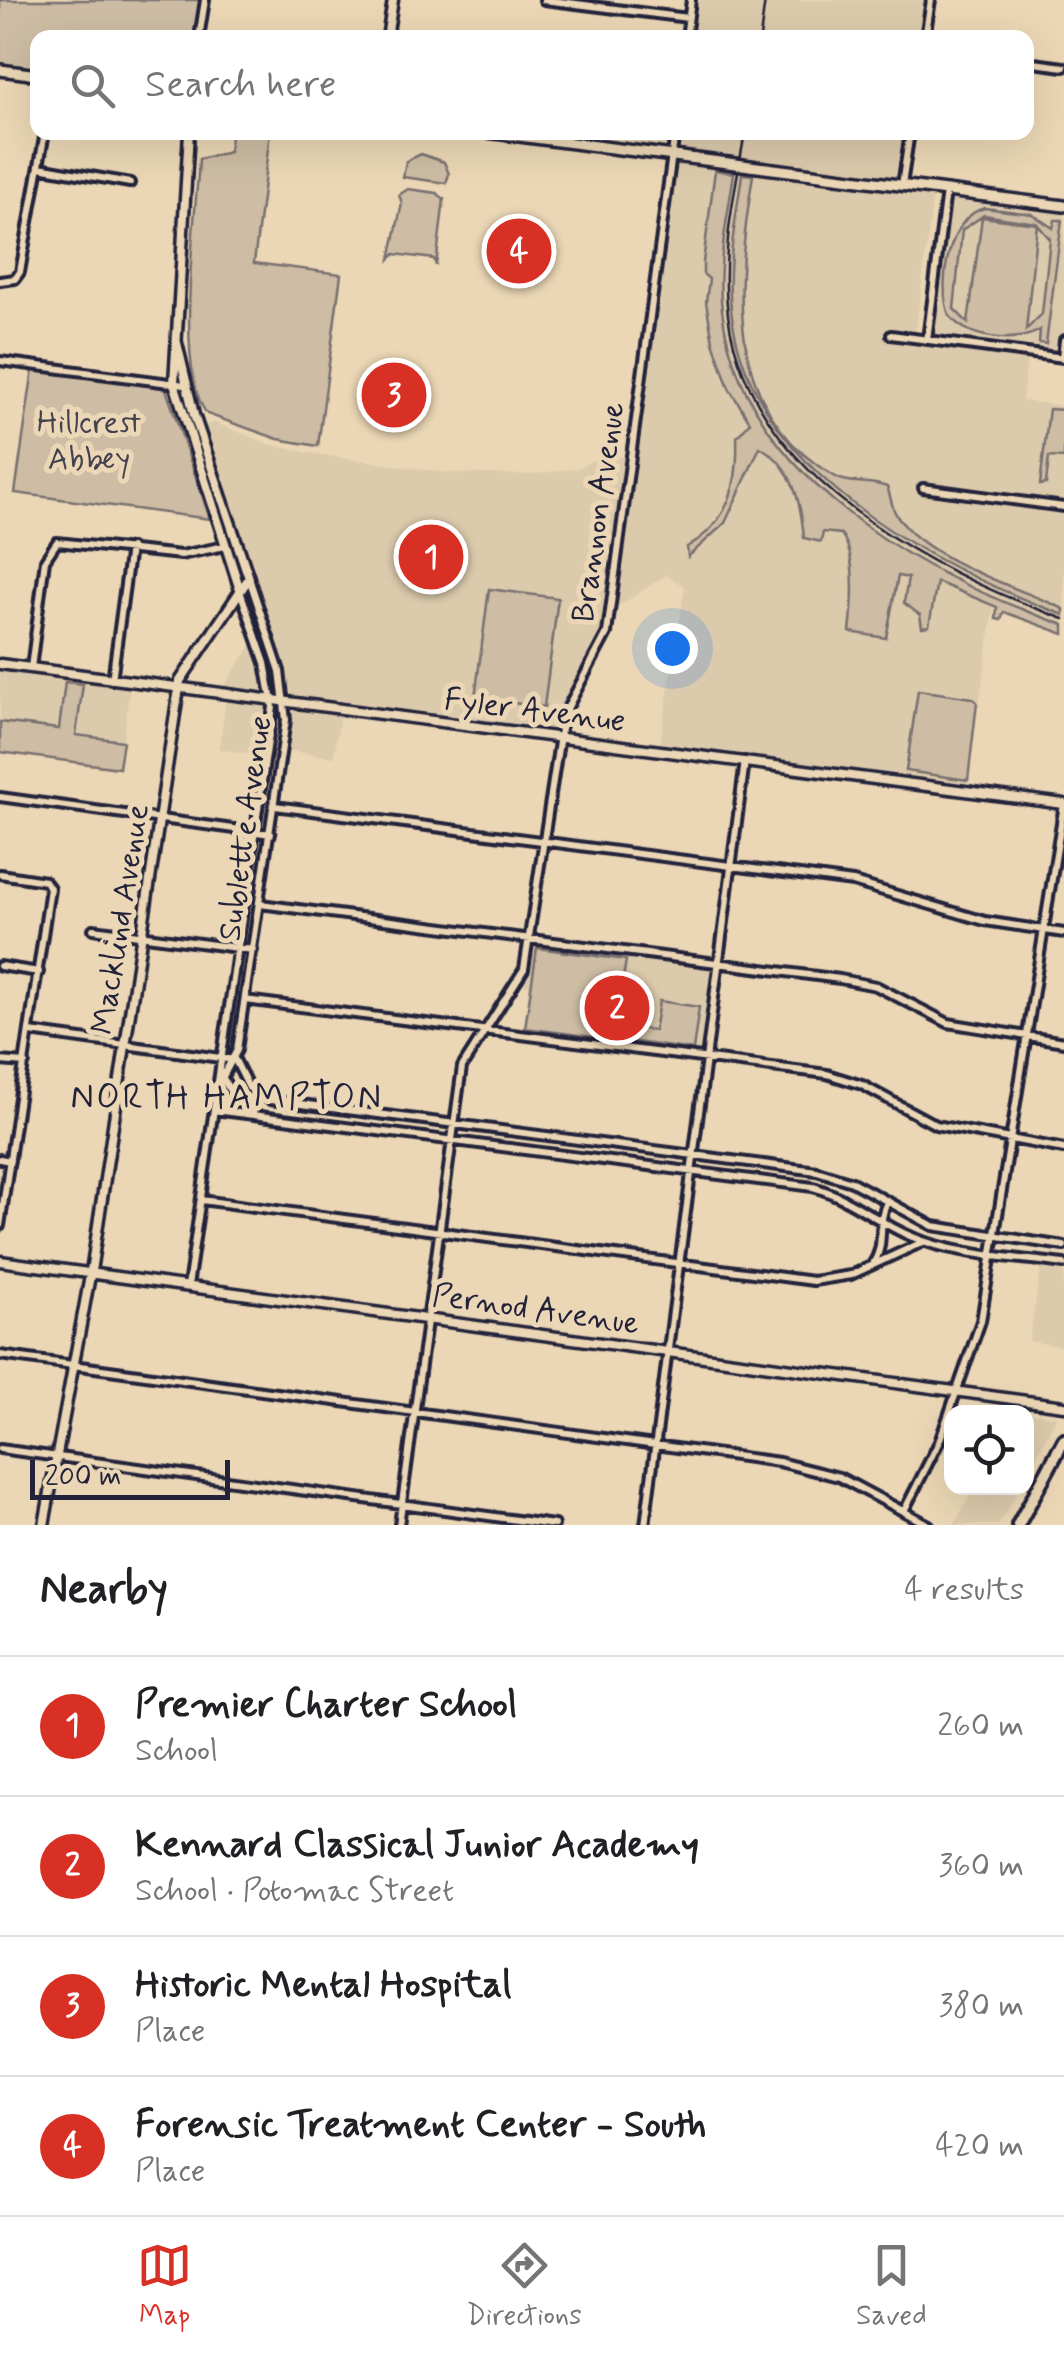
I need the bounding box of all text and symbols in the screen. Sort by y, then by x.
search box [30,30,1034,140]
icon: search [65,58,120,113]
text: Search here [145,61,336,110]
pin: 4 [486,214,552,288]
pin: 3 [362,358,426,432]
street label: Brannon Avenue [563,399,635,625]
park label: Hillcrest Abbey [37,402,141,481]
pin: 1 [398,520,464,594]
your location [647,623,698,674]
street label: Fyler Avenue [442,679,628,743]
street label: Sublette Avenue [209,713,283,944]
street label: Macklind Avenue [82,801,160,1038]
pin: 2 [584,970,650,1046]
district label: NORTH HAMPTON [71,1075,384,1121]
street label: Pernod Avenue [430,1275,642,1345]
map controls [944,1405,1034,1495]
button: locate [944,1405,1034,1495]
scale bar [30,1455,230,1500]
text: 200 m [45,1459,121,1496]
text: Nearby [40,1563,168,1618]
text: 4 results [904,1569,1024,1611]
text: Premier Charter School [135,1681,517,1730]
text: 1 [65,1705,80,1747]
text: 260 m [937,1705,1024,1747]
text: School [135,1730,218,1772]
text: Kennard Classical Junior Academy [135,1821,699,1870]
text: 2 [65,1845,80,1887]
text: 360 m [938,1845,1024,1887]
text: School · Potomac Street [135,1870,454,1912]
text: Historic Mental Hospital [135,1961,512,2010]
text: 3 [65,1985,80,2027]
text: 380 m [939,1985,1024,2027]
text: Place [135,2010,205,2052]
text: Forensic Treatment Center - South [135,2101,706,2150]
text: 4 [63,2125,82,2167]
text: 420 m [935,2125,1024,2167]
text: Place [135,2150,205,2192]
tab: Map [137,2238,192,2335]
tab: Directions [467,2238,582,2335]
tab: Saved [856,2238,927,2335]

